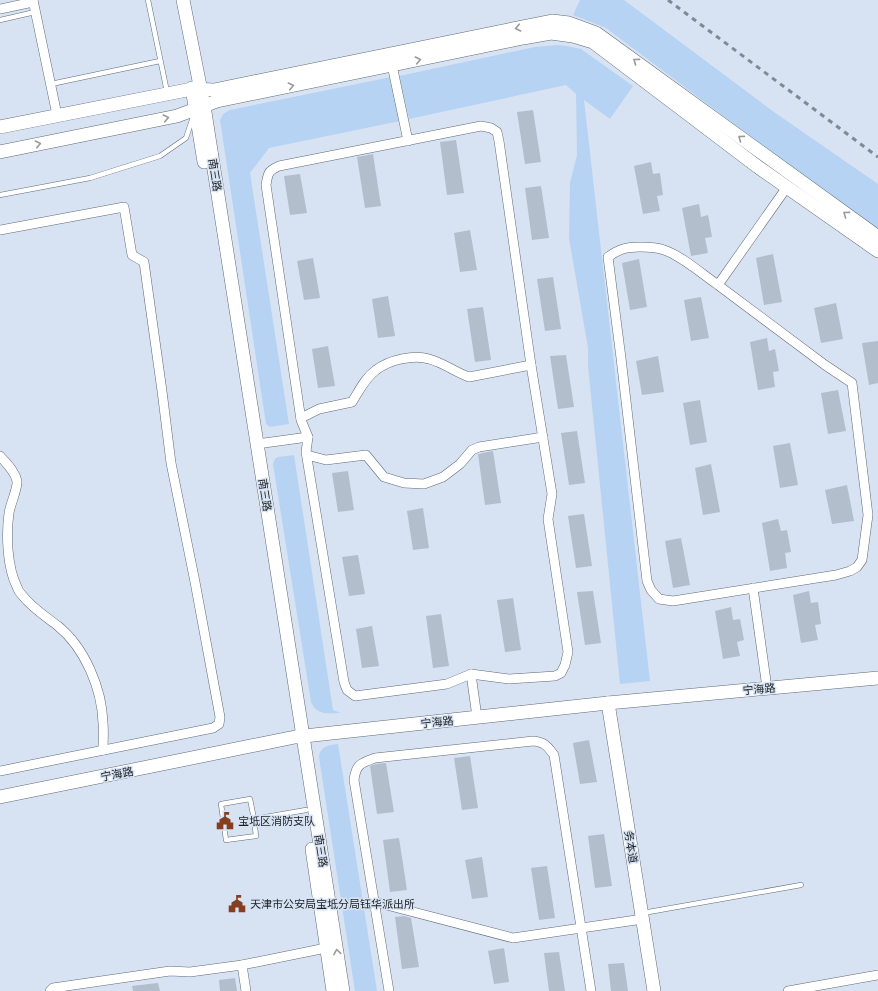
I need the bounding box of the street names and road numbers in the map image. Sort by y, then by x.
street label: 南三路 [206,158,224,192]
street label: 南三路 [256,478,274,512]
street label: 宁海路 [742,681,776,697]
street label: 宁海路 [420,713,454,731]
street label: 宁海路 [99,764,135,784]
street label: 务本道 [622,830,640,864]
street label: 南三路 [312,834,330,868]

